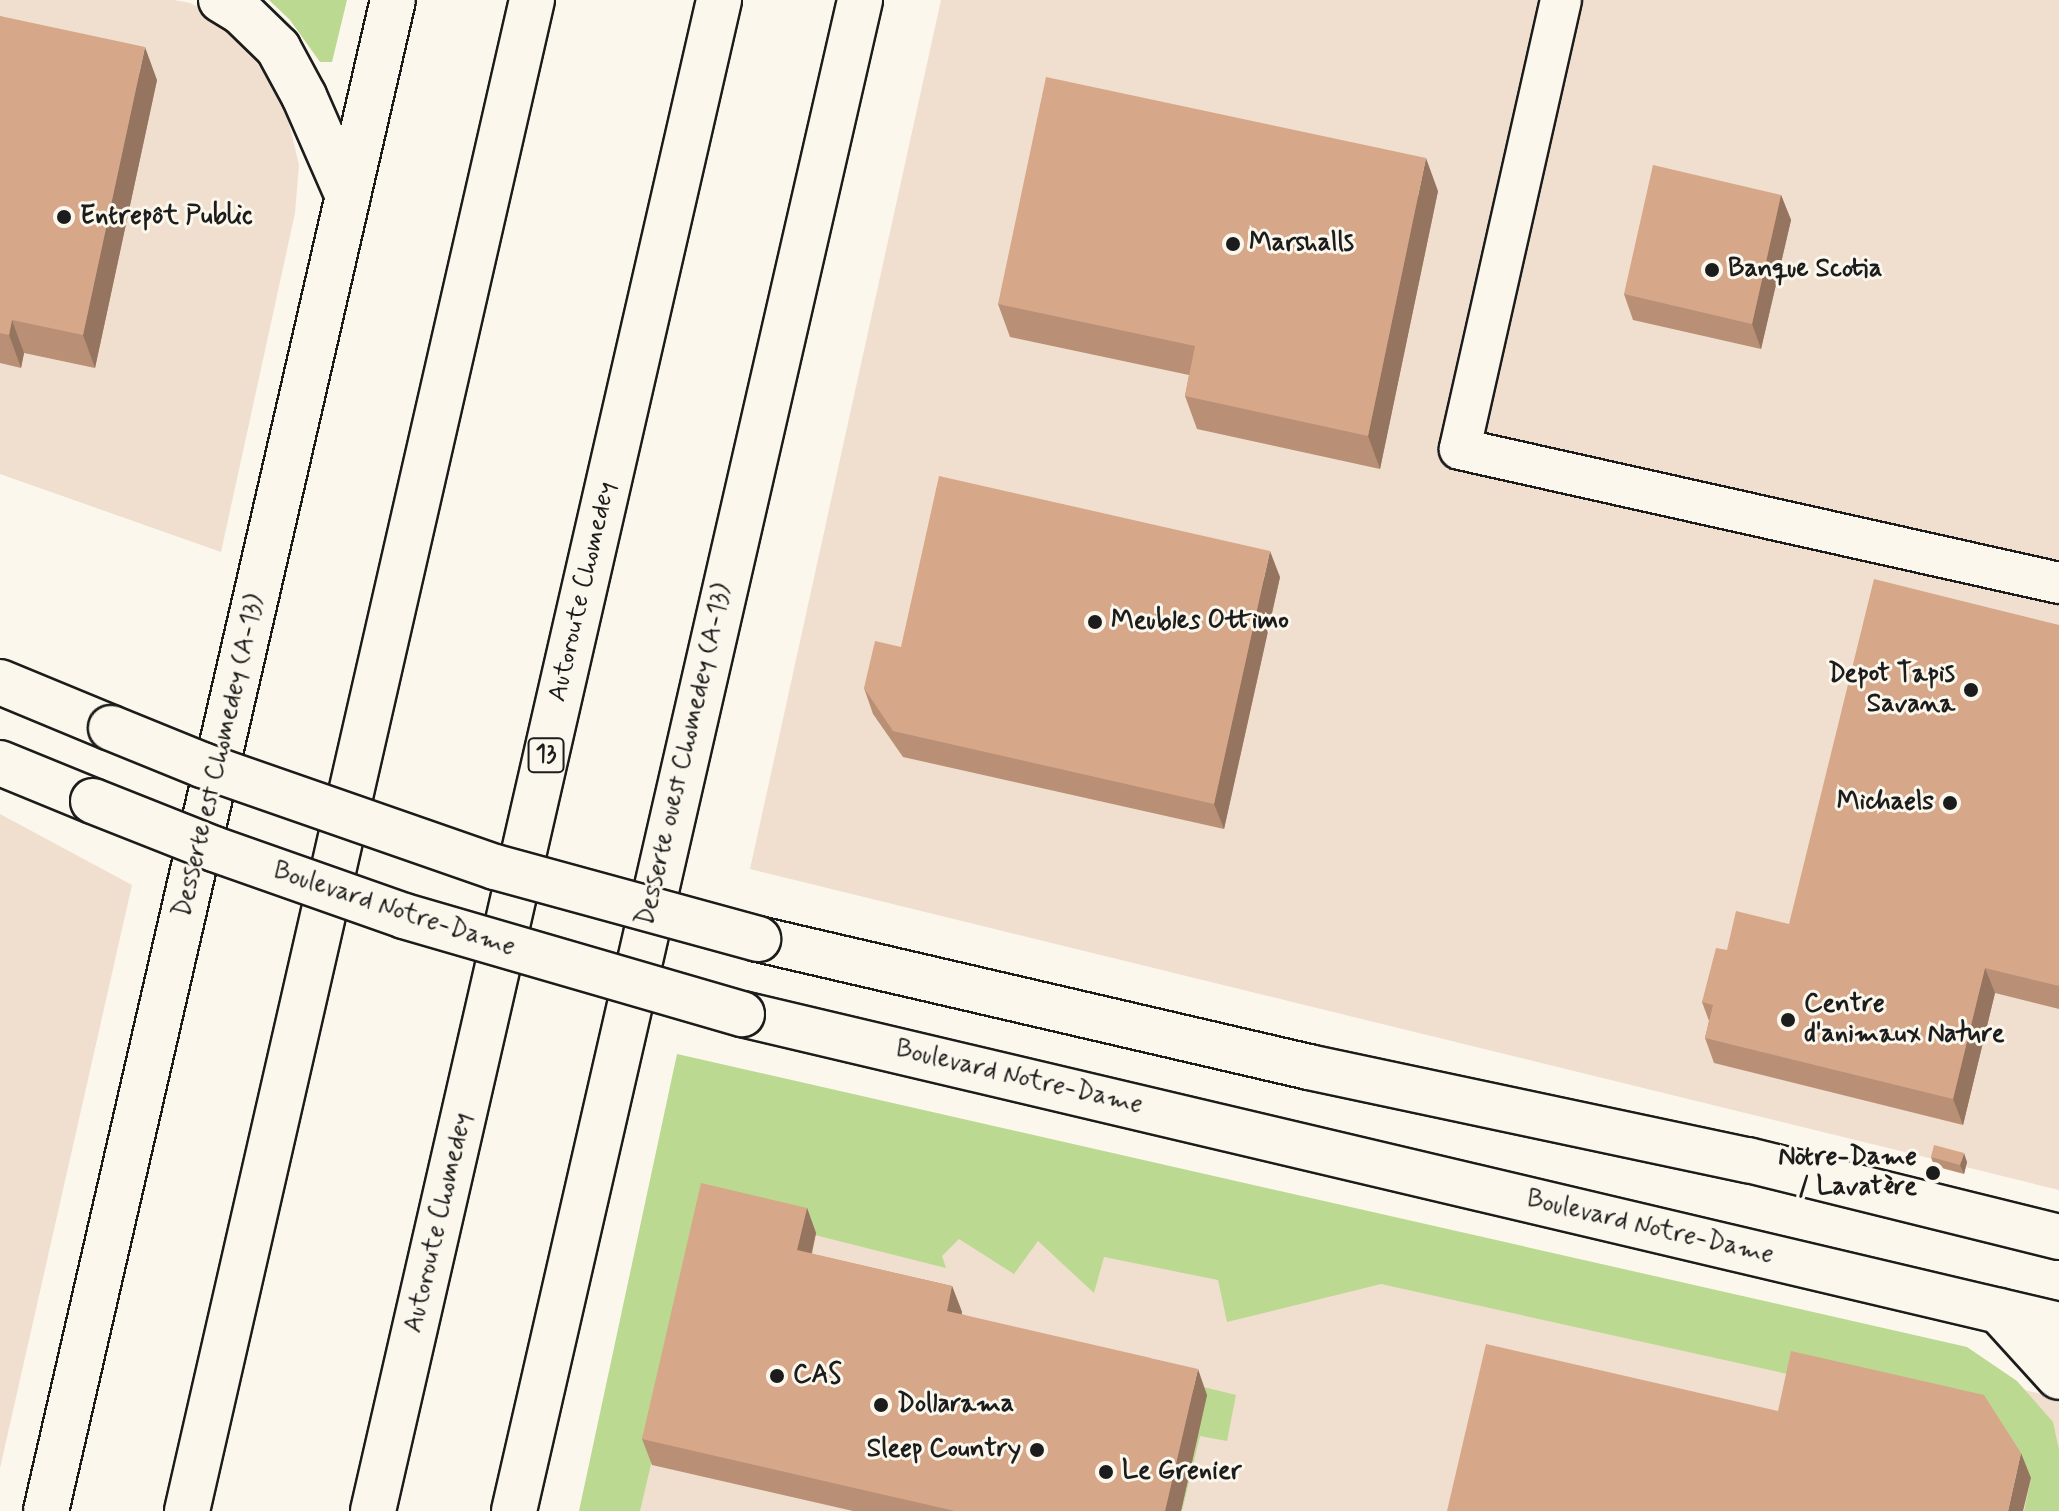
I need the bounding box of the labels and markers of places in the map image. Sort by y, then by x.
place label: Entrepôt Public [80,201,255,233]
marker: Entrepôt Public [55,208,73,226]
place label: Marshalls [1249,228,1354,260]
marker: Marshalls [1224,235,1242,253]
place label: Banque Scotia [1728,254,1882,286]
marker: Banque Scotia [1703,261,1721,279]
place label: Meubles Ottimo [1111,606,1289,638]
marker: Meubles Ottimo [1086,613,1104,631]
place label: Depot Tapis Savana [1834,659,1955,720]
marker: Depot Tapis Savana [1962,681,1980,699]
place label: Michaels [1837,787,1934,819]
marker: Michaels [1941,794,1959,812]
place label: Centre d'animaux Nature [1804,989,2006,1050]
marker: Centre d'animaux Nature [1779,1011,1797,1029]
place label: Notre-Dame / Lavatère [1778,1142,1917,1204]
marker: Notre-Dame / Lavatère [1924,1164,1942,1182]
place label: CAS [793,1360,842,1392]
marker: CAS [768,1367,786,1385]
place label: Dollarama [897,1389,1014,1421]
marker: Dollarama [872,1396,890,1414]
place label: Sleep Country [868,1434,1021,1466]
marker: Sleep Country [1028,1441,1046,1459]
place label: Le Grenier [1122,1456,1247,1488]
marker: Le Grenier [1097,1463,1115,1481]

